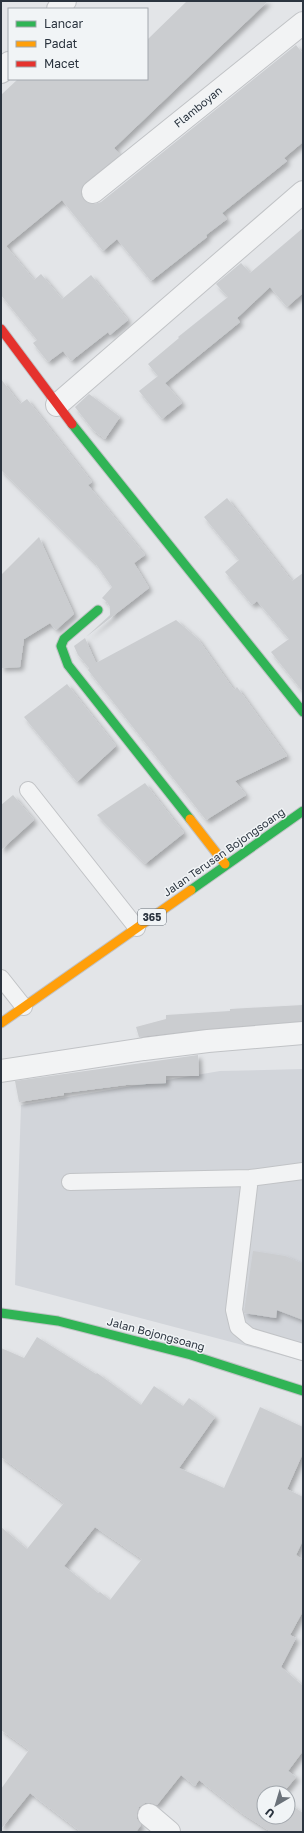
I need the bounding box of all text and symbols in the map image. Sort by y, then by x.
legend [8,8,148,80]
text: Lancar [44,16,83,31]
text: Padat [44,36,78,51]
text: Macet [44,56,80,71]
street label: Flamboyan [171,83,224,130]
street label: Jalan Terusan Bojongsoang [160,805,287,899]
road number: 365 [138,909,166,925]
street label: Jalan Bojongsoang [106,1314,206,1353]
north arrow [256,1785,296,1825]
text: U [262,1806,277,1821]

